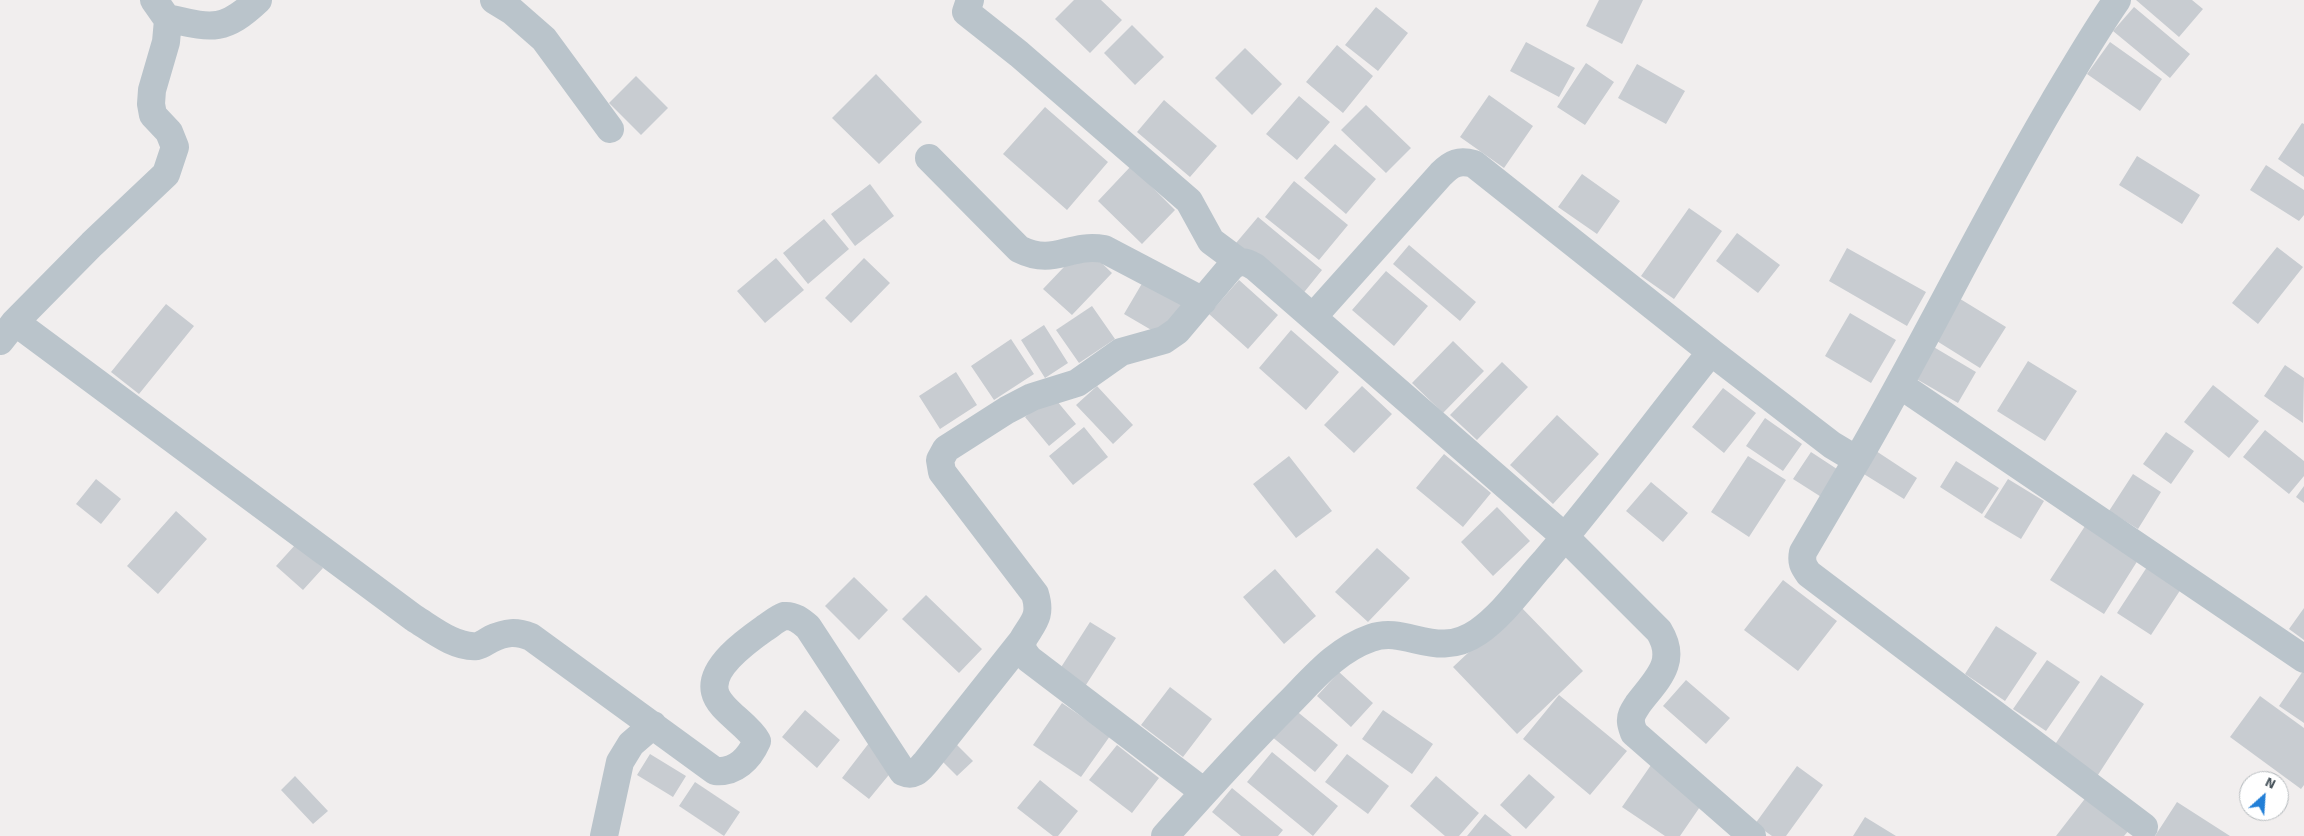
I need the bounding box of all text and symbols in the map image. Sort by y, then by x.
north arrow [2239,771,2289,821]
text: N [2262,773,2278,793]

